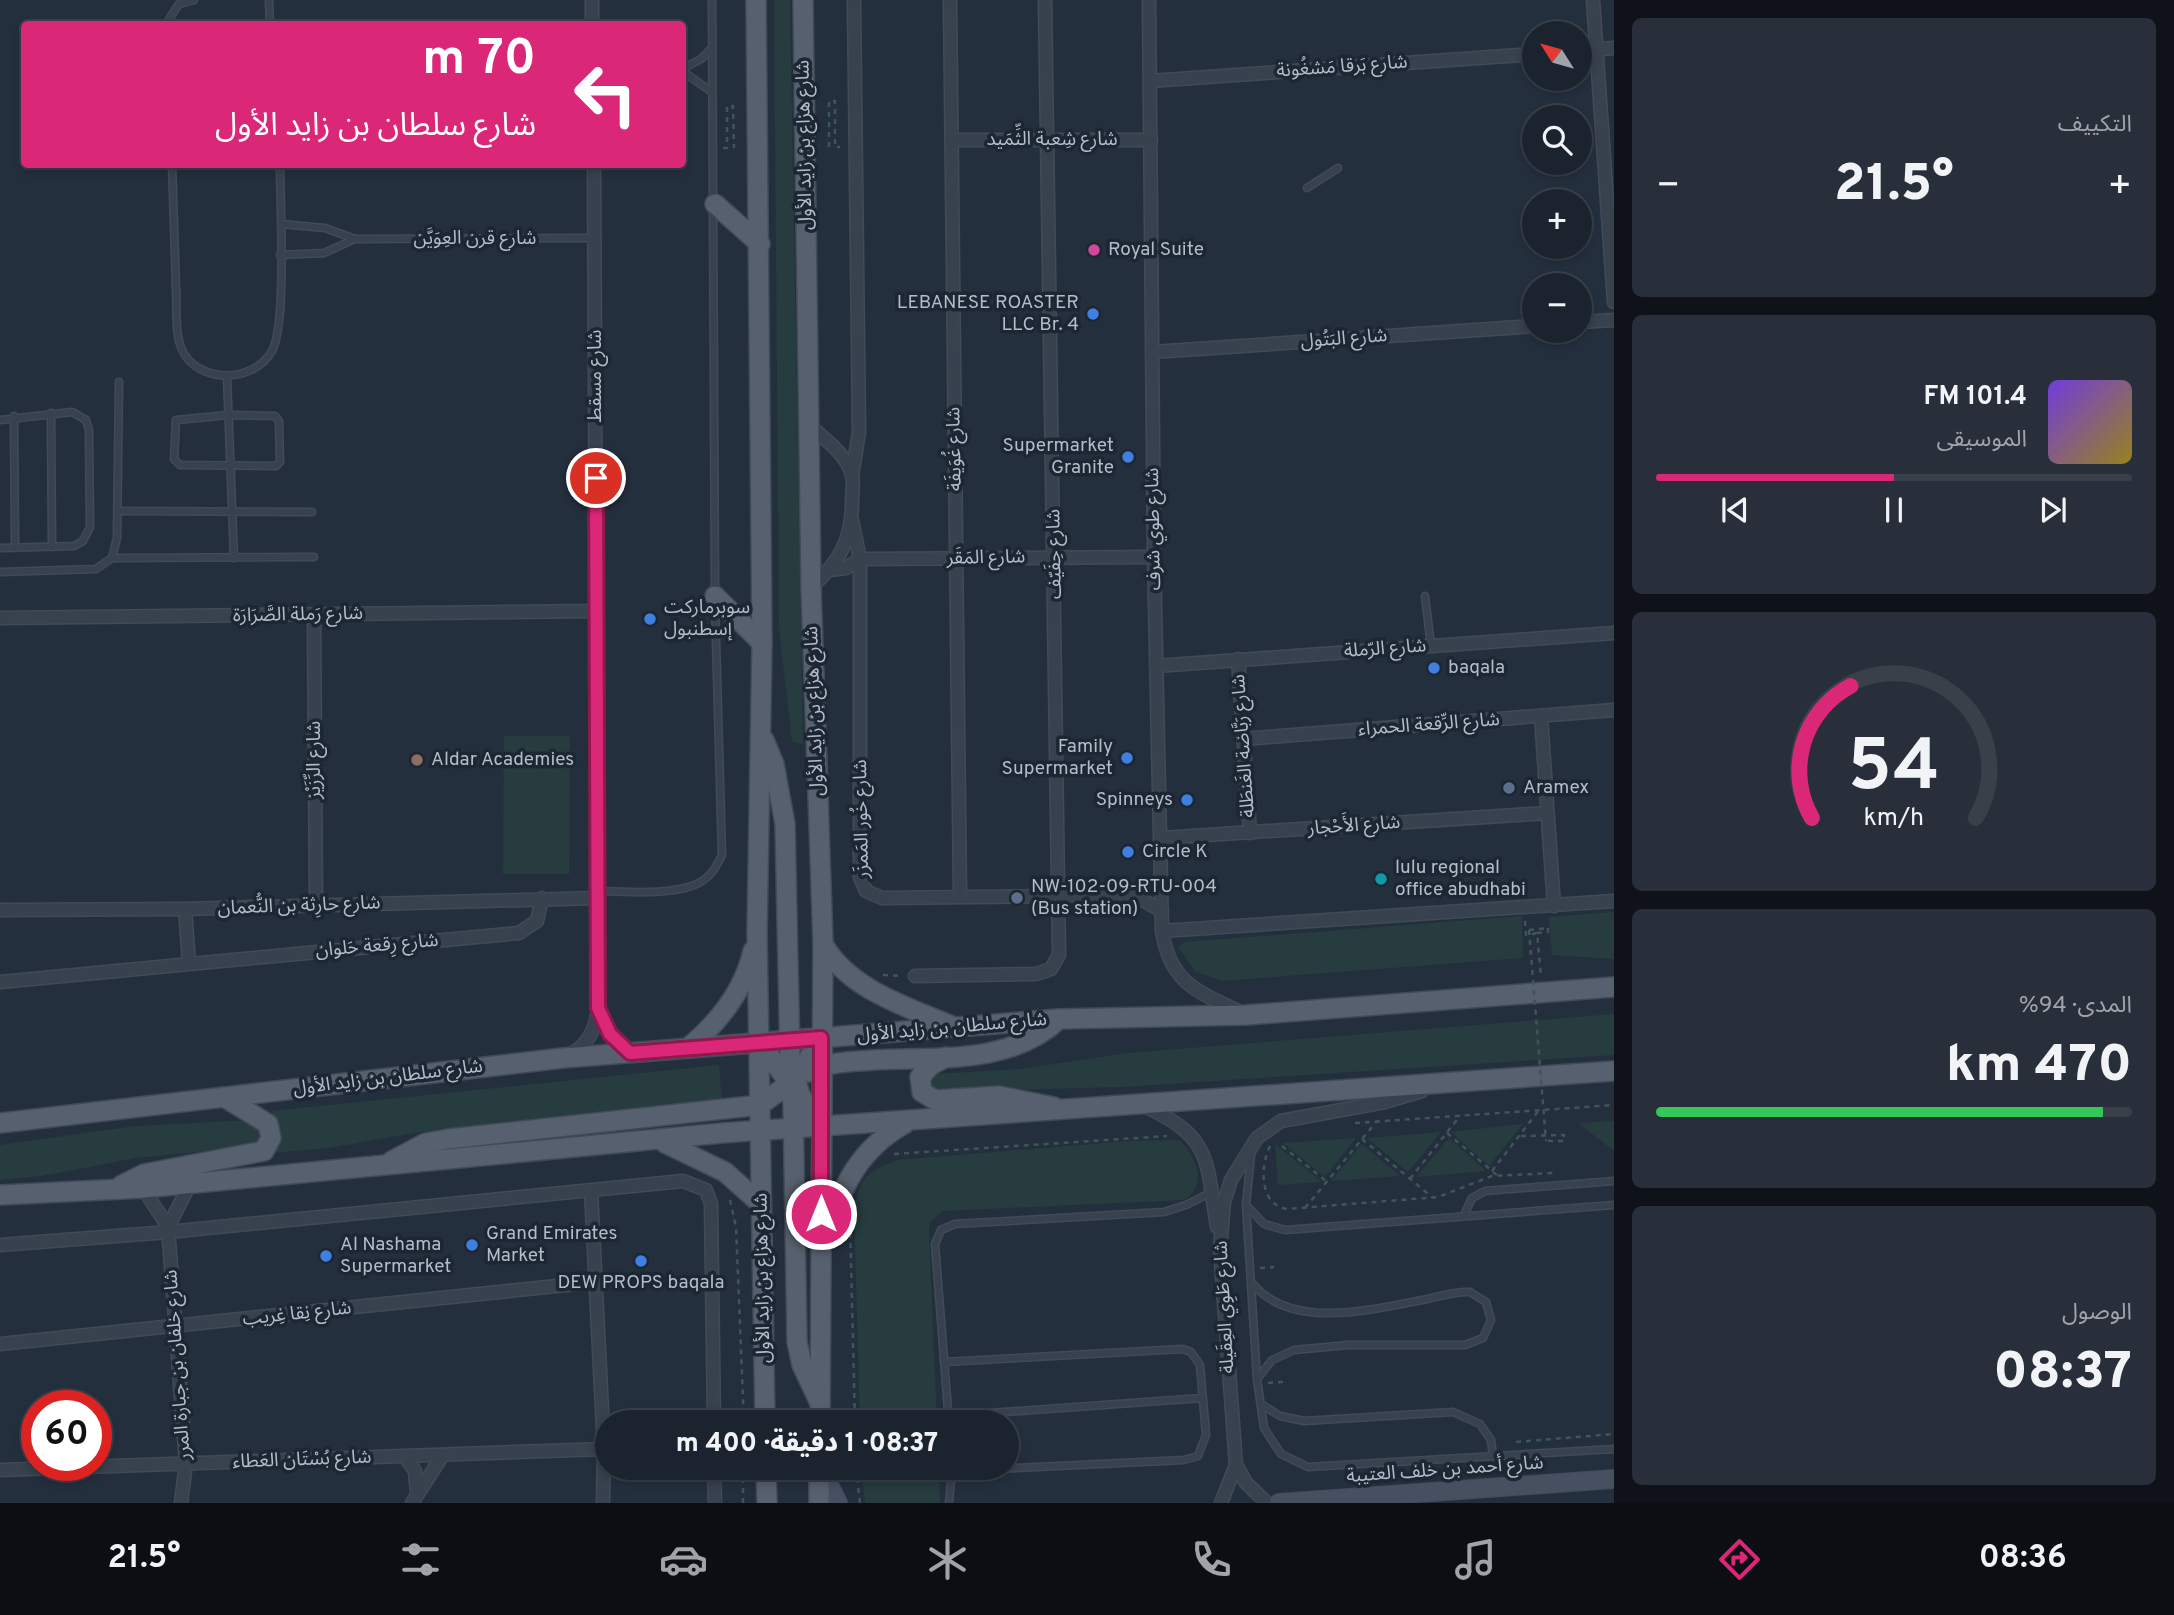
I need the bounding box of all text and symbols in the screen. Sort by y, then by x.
north arrow [1522,21,1592,91]
map controls [1522,21,1592,343]
text: 70 m [422,30,536,92]
icon: left [560,49,651,140]
street label: شارع بَرقا مَشغُونة [1275,49,1408,84]
street label: شارع هزاع بن زايد الأول [792,60,818,230]
button: search [1522,105,1592,175]
text: شارع سلطان بن زايد الأول [215,107,536,147]
text: التكييف [2058,111,2132,140]
street label: شارع شِعبة الثِّمَيد [986,122,1118,152]
text: 21.5° [1834,153,1954,219]
text: − [1656,163,1681,212]
text: + [2107,163,2132,212]
button: + [1522,189,1592,259]
street label: شارع قرن العِوَيَّن [414,227,536,251]
place label: Royal Suite [1108,238,1204,262]
marker: Royal Suite [1086,242,1102,258]
button: − [1522,273,1592,343]
place label: LEBANESE ROASTER LLC Br. 4 [897,291,1079,337]
marker: LEBANESE ROASTER LLC Br. 4 [1085,306,1101,322]
street label: شارع البَتُول [1300,324,1388,354]
street label: شارع مسقط [584,330,608,422]
text: 101.4 FM [1923,381,2027,414]
street label: شارع غُوَيفَة [940,407,968,491]
text: الموسيقى [1936,426,2027,455]
place label: Supermarket Granite [1003,434,1114,480]
pin [566,448,626,508]
marker: Supermarket Granite [1120,449,1136,465]
icon: arrive [577,459,615,497]
street label: شارع طوي شرف [1141,467,1168,591]
icon: previous [1716,491,1754,529]
icon: pause [1875,491,1913,529]
icon: next [2034,491,2072,529]
street label: شارع حِفَيّف [1042,509,1068,599]
street label: شارع المَقَر [945,545,1026,571]
place label: سوبرماركت إسطنبول [664,596,750,642]
street label: شارع رَملة الصَّرَارَة [233,602,363,628]
marker: سوبرماركت إسطنبول [642,611,658,627]
street label: شارع هزاع بن زايد الأول [800,626,830,796]
street label: شارع الرّملة [1343,634,1427,664]
place label: baqala [1448,656,1505,680]
marker: baqala [1426,660,1442,676]
street label: شارع رَبَّاضة الغَنطَلة [1227,673,1261,819]
street label: شارع الرِّقعة الحمراء [1357,707,1501,742]
street label: شارع الرِّزَيْز [302,721,327,800]
text: 54 [1848,724,1940,816]
place label: Family Supermarket [1002,735,1113,781]
place label: Aldar Academies [431,748,574,772]
marker: Family Supermarket [1119,750,1135,766]
marker: Aldar Academies [409,752,425,768]
street label: شارع خُور المَمزَر [848,759,875,880]
place label: Aramex [1523,776,1589,800]
marker: Aramex [1501,780,1517,796]
place label: Spinneys [1096,788,1173,812]
marker: Spinneys [1179,792,1195,808]
text: km/h [1864,802,1924,834]
street label: شارع الأَحْجار [1306,808,1401,841]
place label: Circle K [1142,840,1208,864]
marker: Circle K [1120,844,1136,860]
place label: lulu regional office abudhabi [1395,856,1526,902]
marker: lulu regional office abudhabi [1373,871,1389,887]
place label: NW-102-09-RTU-004 (Bus station) [1031,875,1217,921]
street label: شارع حارِثة بن النُّعمان [217,888,381,922]
marker: NW-102-09-RTU-004 (Bus station) [1009,890,1025,906]
street label: شارع رِقعة حَلوان [314,929,440,964]
text: المدى · 94% [2019,992,2132,1021]
street label: شارع سلطان بن زايد الأول [856,1008,1048,1048]
text: 470 km [1946,1034,2132,1100]
street label: شارع سلطان بن زايد الأول [292,1054,484,1102]
position arrow [784,1177,858,1251]
street label: شارع هزاع بن زايد الأول [750,1193,776,1363]
place label: Grand Emirates Market [486,1222,617,1268]
place label: Al Nashama Supermarket [340,1233,451,1279]
marker: Grand Emirates Market [464,1237,480,1253]
street label: شارع طَوِي العِقَيلة [1210,1240,1242,1374]
marker: Al Nashama Supermarket [318,1248,334,1264]
marker: DEW PROPS baqala [633,1253,649,1269]
street label: شارع خلفان بن جبارة المرر [159,1269,197,1462]
place label: DEW PROPS baqala [558,1271,725,1295]
street label: شارع نِقا غِريب [242,1296,352,1332]
text: الوصول [2062,1299,2132,1328]
text: 08:37 [1993,1341,2132,1407]
speed limit sign: 60 [21,1390,112,1481]
text: 08:37 · 1 دقيقة · 400 m [676,1428,938,1461]
street label: شارع بُسْتَان العَطاء [232,1446,372,1474]
street label: شارع أحمد بن خلف العتيبة [1346,1451,1544,1489]
icon: filters [396,1535,445,1584]
icon: car [659,1535,708,1584]
icon: climate [923,1535,972,1584]
icon: phone [1187,1535,1236,1584]
icon: music [1451,1535,1500,1584]
icon: directions [1715,1535,1764,1584]
text: 21.5° [107,1539,181,1579]
text: 08:36 [1979,1539,2067,1579]

